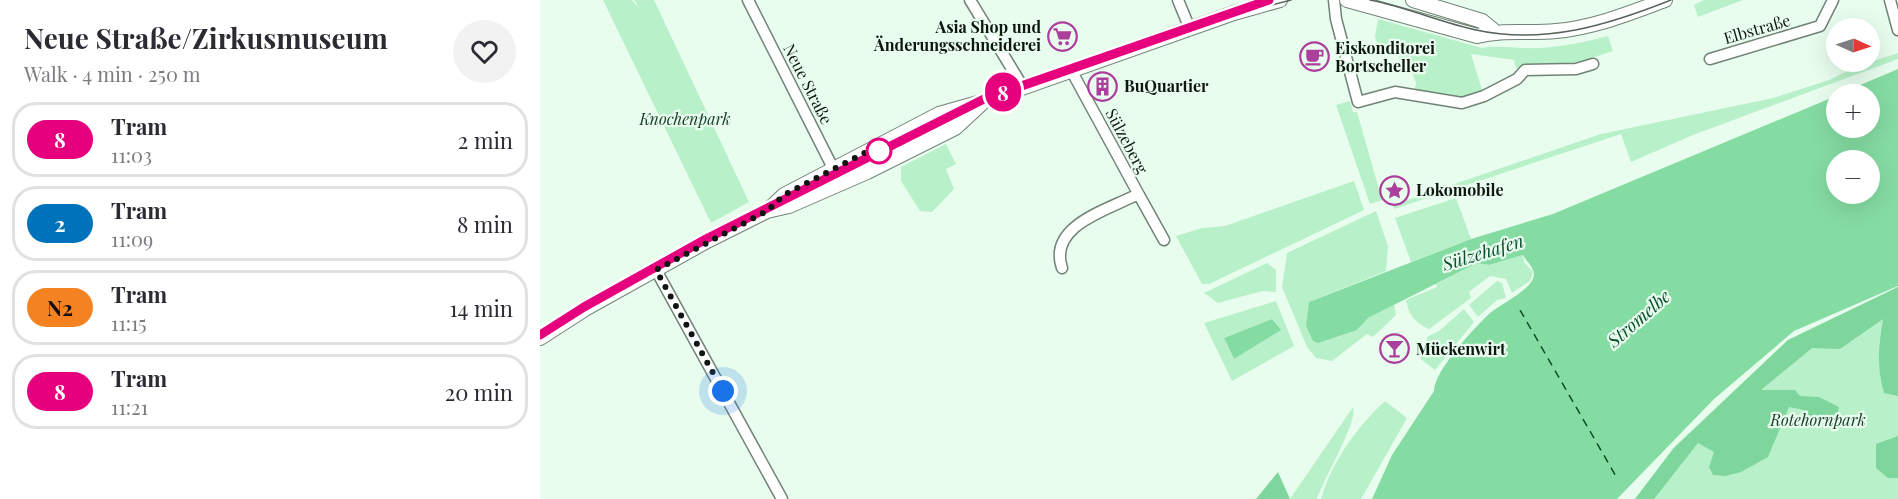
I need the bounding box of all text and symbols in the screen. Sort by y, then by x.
street label: Elbstraße [1721,9,1793,48]
place label: Asia Shop und Änderungsschneiderei [873,16,1041,55]
north arrow [1826,18,1880,72]
map controls [1826,18,1880,204]
text: Neue Straße/Zirkusmuseum [24,19,388,56]
button: heart [453,20,516,83]
supermarket icon: Asia Shop und Änderungsschneiderei [1046,20,1078,52]
place label: Eiskonditorei Bortscheller [1335,37,1435,76]
street label: Neue Straße [779,40,838,127]
cafe icon: Eiskonditorei Bortscheller [1298,41,1330,73]
text: Walk · 4 min · 250 m [24,60,201,87]
building icon: BuQuartier [1087,70,1119,102]
line badge: 8 [984,72,1022,112]
place label: BuQuartier [1124,75,1209,96]
text: 8 [997,78,1009,106]
button: + [1826,84,1880,138]
street label: Sülzeberg [1102,105,1154,177]
park label: Knochenpark [638,108,731,129]
text: Tram [111,111,167,141]
text: 8 [54,125,66,153]
text: 2 min [458,125,513,155]
unlabelled marker [866,138,892,164]
text: 11:03 [111,141,152,168]
button: − [1826,150,1880,204]
place icon: Lokomobile [1379,174,1411,206]
place label: Lokomobile [1416,179,1504,200]
text: Tram [111,195,167,225]
text: 2 [55,209,65,237]
text: 8 min [457,209,513,239]
text: 11:09 [111,225,153,252]
water label: Sülzehafen [1438,228,1526,276]
text: Tram [111,279,167,309]
water label: Stromelbe [1601,284,1675,353]
text: N2 [47,293,73,321]
text: 14 min [449,293,513,323]
text: 11:15 [111,309,147,336]
bar icon: Mückenwirt [1379,333,1411,365]
place label: Mückenwirt [1416,338,1506,359]
text: Tram [111,363,167,393]
your location [708,376,738,406]
text: 8 [54,377,66,405]
text: 20 min [445,377,513,407]
text: 11:21 [111,393,148,420]
park label: Rotehornpark [1769,409,1866,430]

